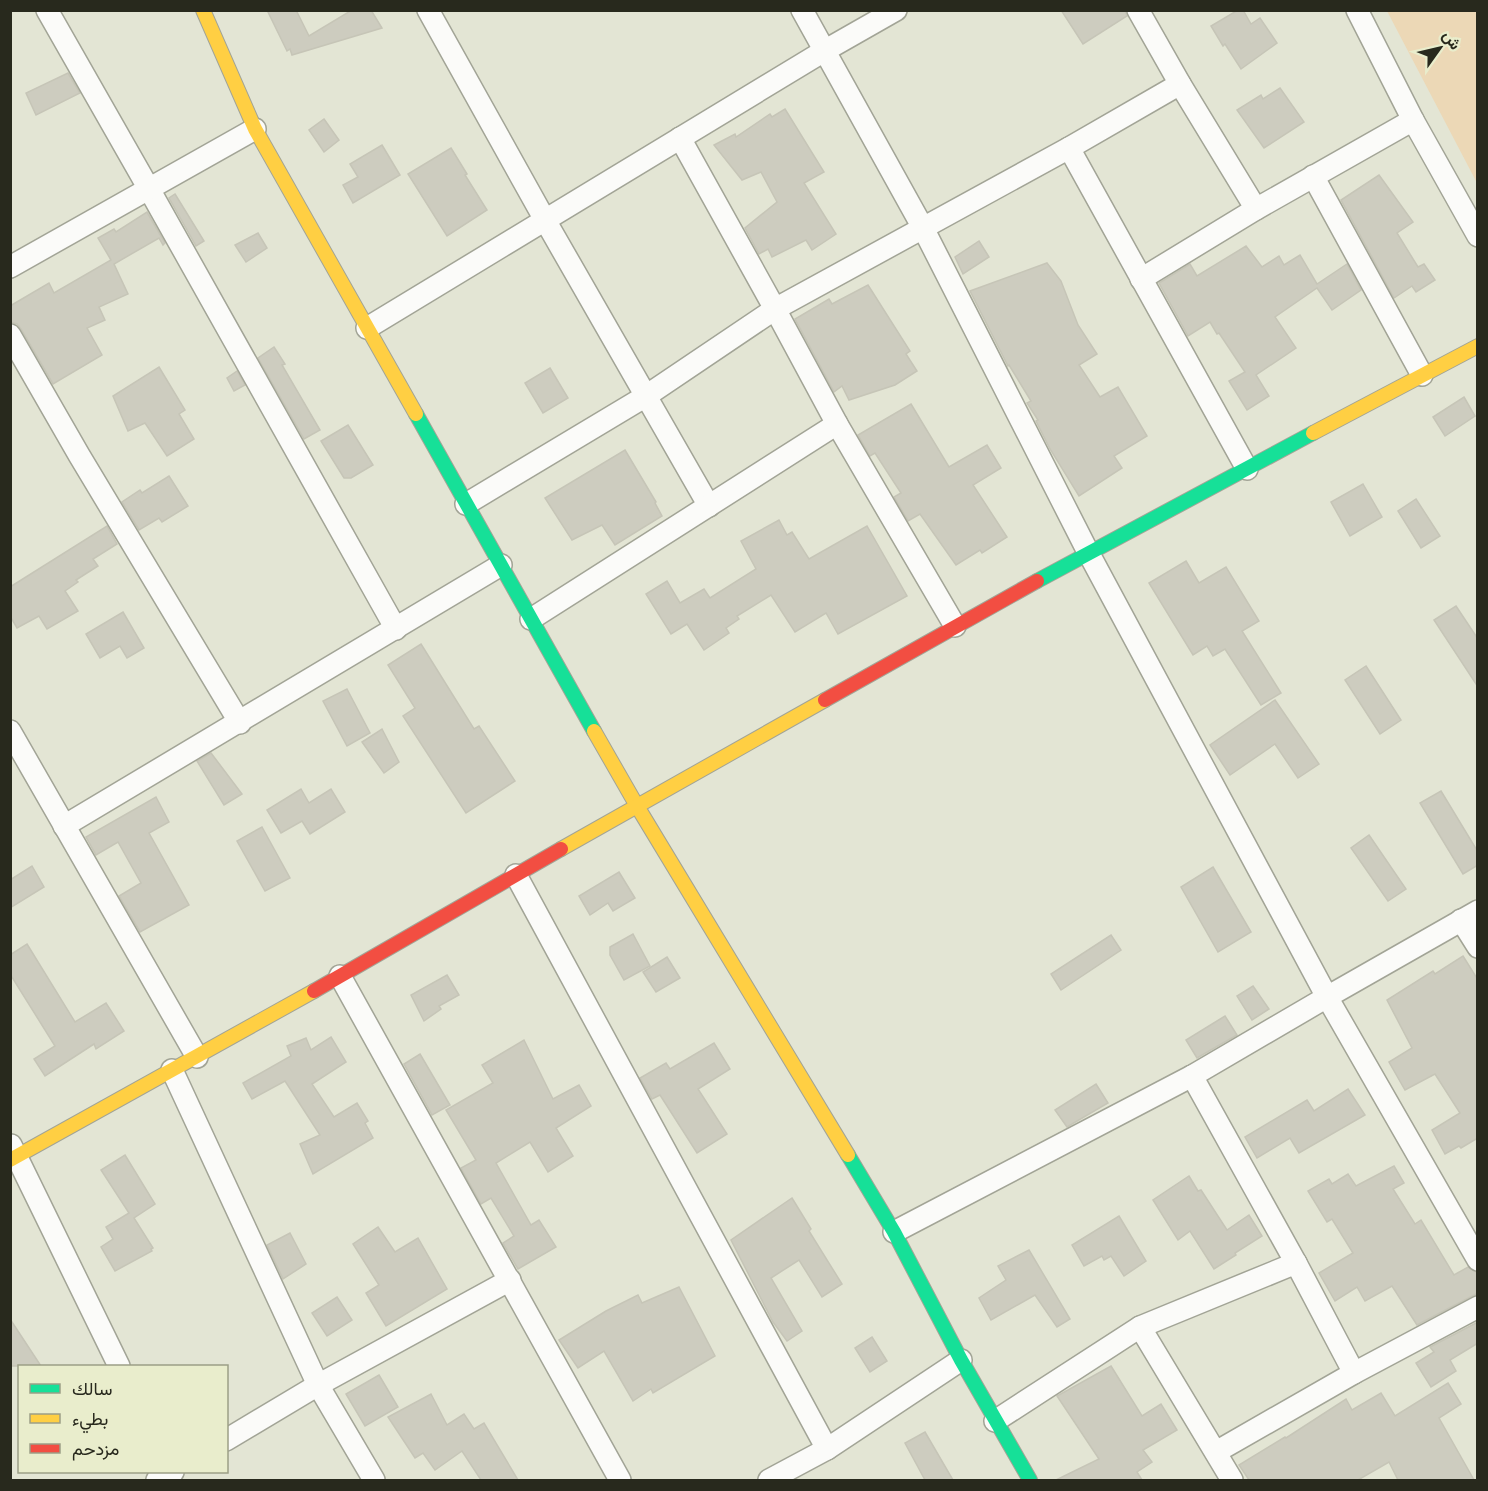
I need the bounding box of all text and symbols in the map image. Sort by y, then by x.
north arrow [1410,18,1470,78]
text: ش [1439,28,1464,53]
legend [18,1365,228,1473]
text: سالك [72,1381,112,1399]
text: بطيء [72,1411,108,1434]
text: مزدحم [72,1441,119,1461]

